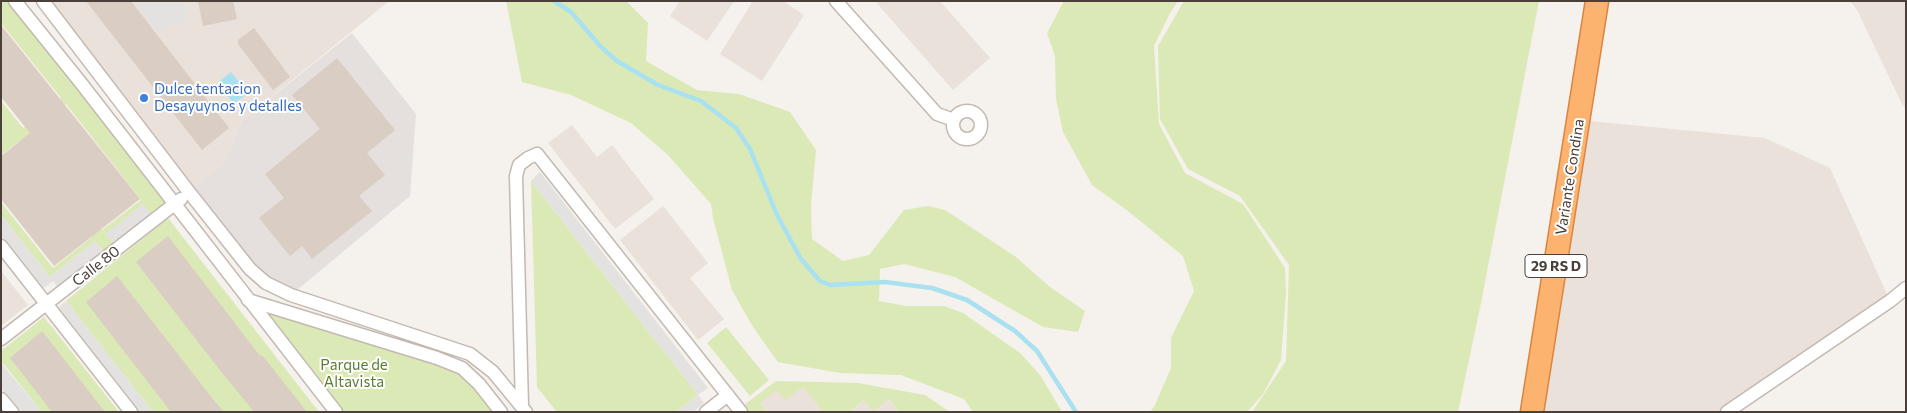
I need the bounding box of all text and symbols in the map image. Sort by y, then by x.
place label: Dulce tentacion Desayuynos y detalles [154,80,302,115]
marker: Dulce tentacion Desayuynos y detalles [138,92,150,104]
street label: Variante Condina [1552,118,1588,236]
street label: Calle 80 [69,242,123,290]
road number: 29 RS D [1525,255,1587,278]
park label: Parque de Altavista [320,356,388,391]

